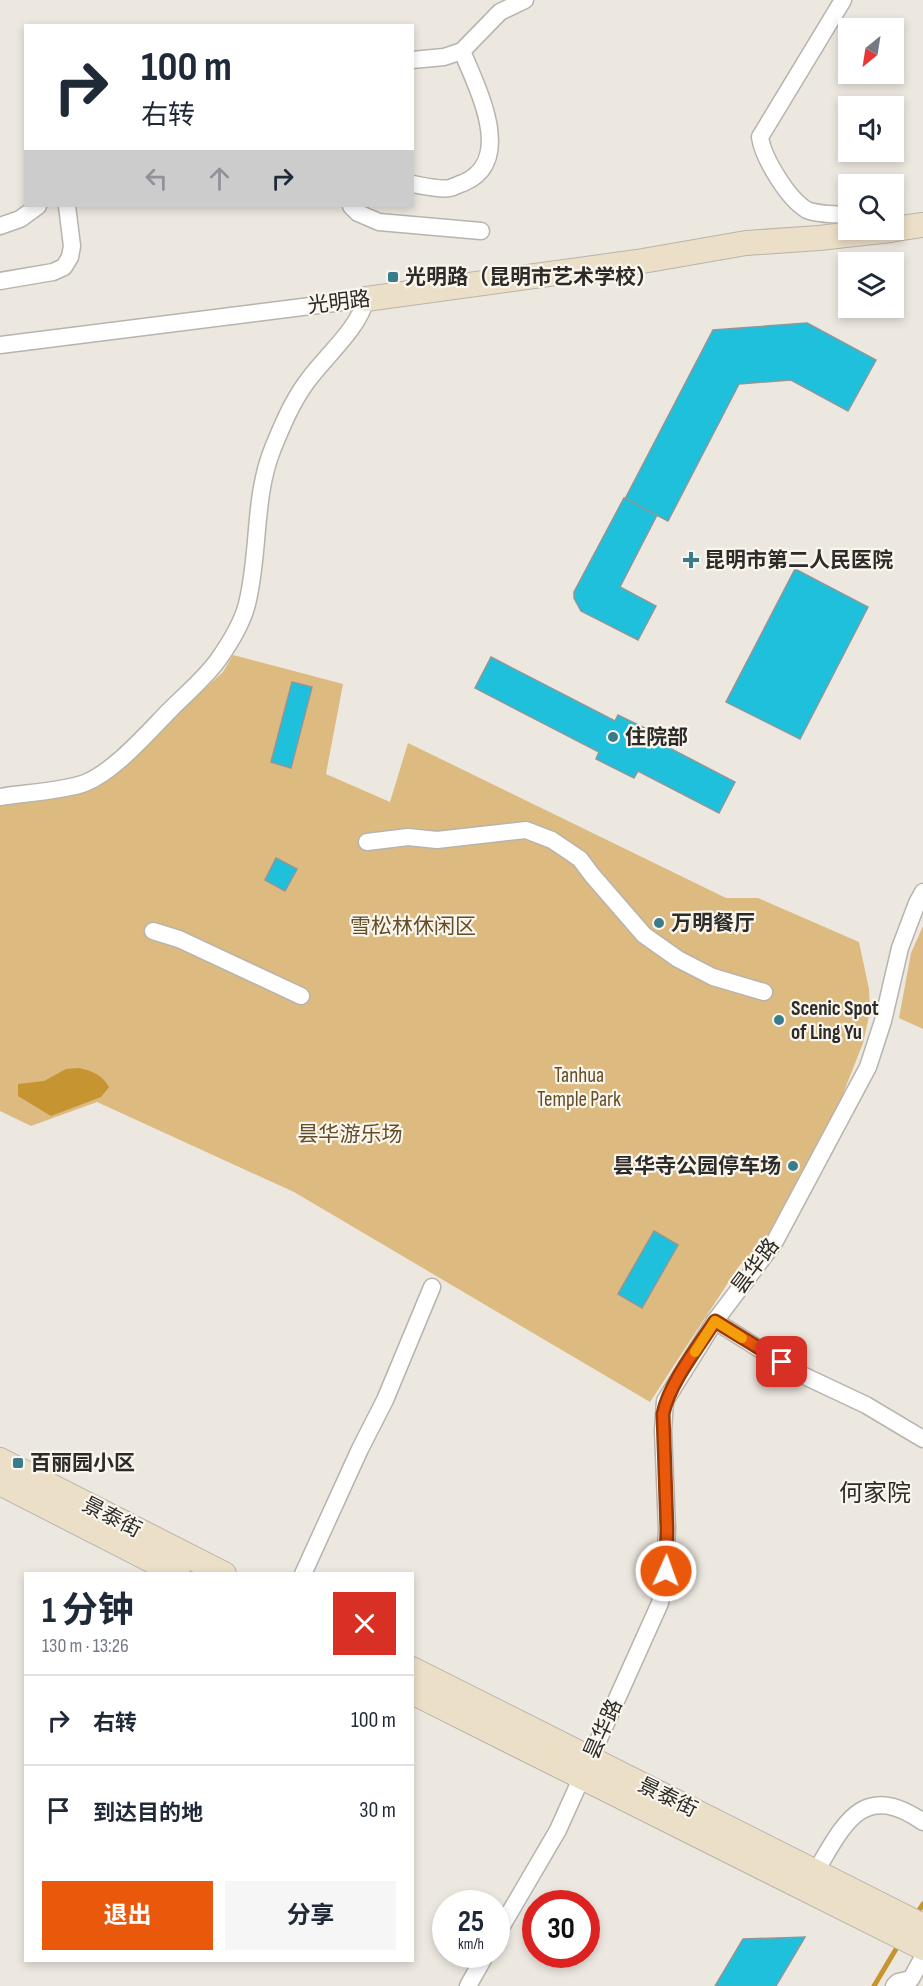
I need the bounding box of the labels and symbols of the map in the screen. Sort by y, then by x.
north arrow [838,18,904,84]
place label: 光明路（昆明市艺术学校） [405,265,657,290]
marker: 光明路（昆明市艺术学校） [386,270,400,284]
street label: 光明路 [306,286,372,319]
place label: 昆明市第二人民医院 [704,548,893,573]
marker: 昆明市第二人民医院 [682,551,700,569]
place label: 住院部 [625,725,688,750]
marker: 住院部 [606,730,620,744]
place label: 万明餐厅 [671,911,755,936]
park label: 雪松林休闲区 [350,914,476,939]
marker: 万明餐厅 [652,916,666,930]
place label: Scenic Spot of Ling Yu [791,996,879,1045]
marker: Scenic Spot of Ling Yu [772,1013,786,1027]
park label: Tanhua Temple Park [537,1063,621,1112]
park label: 昙华游乐场 [298,1122,403,1147]
place label: 昙华寺公园停车场 [613,1154,781,1179]
marker: 昙华寺公园停车场 [786,1159,800,1173]
street label: 昙华路 [726,1234,784,1299]
pin [756,1336,807,1387]
place label: 百丽园小区 [30,1451,135,1476]
marker: 百丽园小区 [11,1456,25,1470]
district label: 何家院 [839,1479,911,1508]
street label: 景泰街 [78,1492,146,1543]
position arrow [634,1539,698,1603]
street label: 昙华路 [579,1695,628,1763]
street label: 景泰街 [634,1772,702,1822]
speed limit sign: 30 [522,1890,600,1968]

